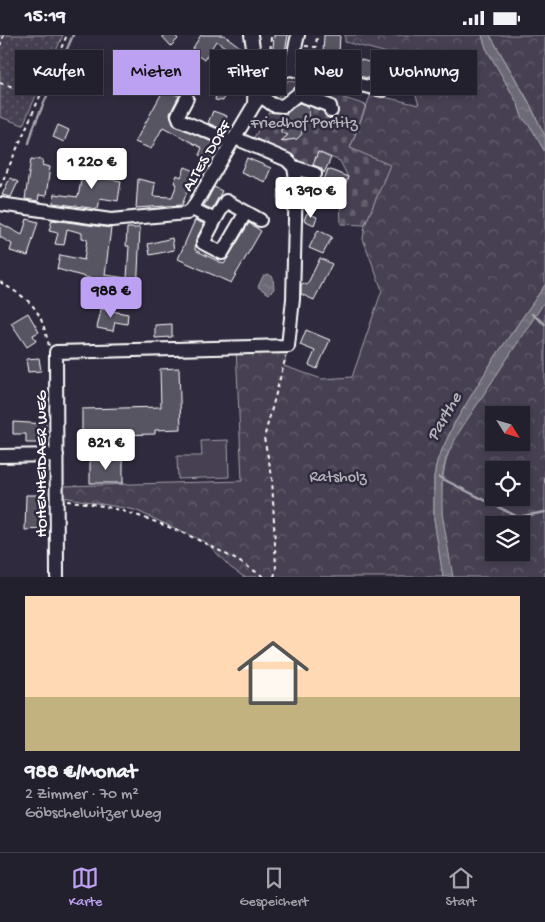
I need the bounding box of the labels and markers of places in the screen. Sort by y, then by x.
pin: 1 220 € [46,147,138,190]
pin: 1 390 € [265,177,357,219]
pin: 988 € [76,277,146,319]
pin: 821 € [71,429,141,471]

